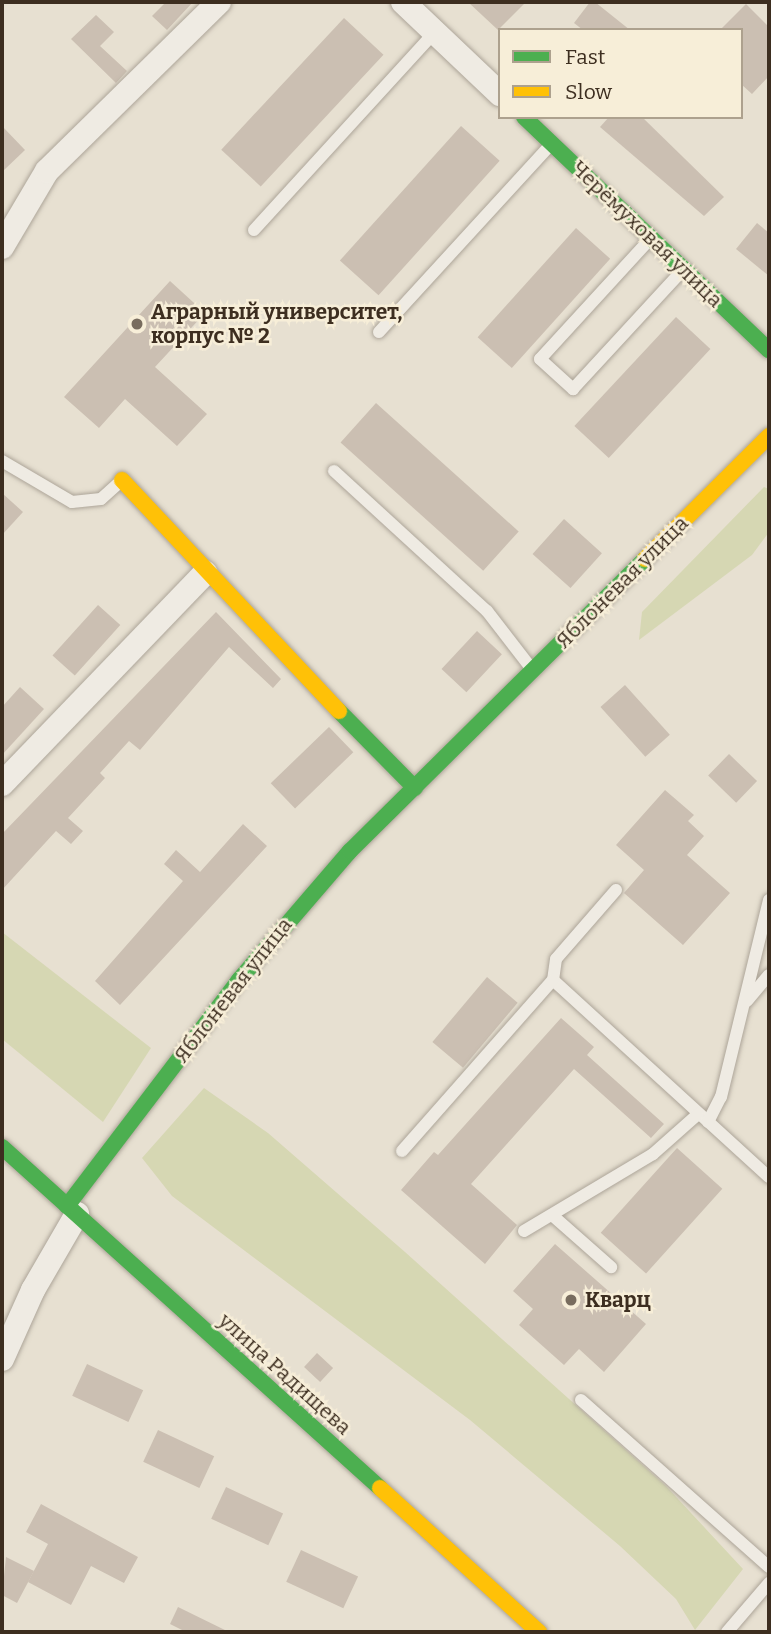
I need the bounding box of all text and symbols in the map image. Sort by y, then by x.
legend [498,28,743,119]
text: Fast [565,44,605,70]
text: Slow [565,79,612,105]
street label: Черёмуховая улица [566,155,728,313]
place label: Аграрный университет, корпус № 2 [151,299,402,349]
marker: Аграрный университет, корпус № 2 [129,316,145,332]
street label: Яблоневая улица [551,511,693,653]
street label: Яблоневая улица [169,913,297,1067]
place label: Кварц [585,1287,651,1313]
marker: Кварц [563,1292,579,1308]
street label: улица Радищева [214,1308,356,1440]

